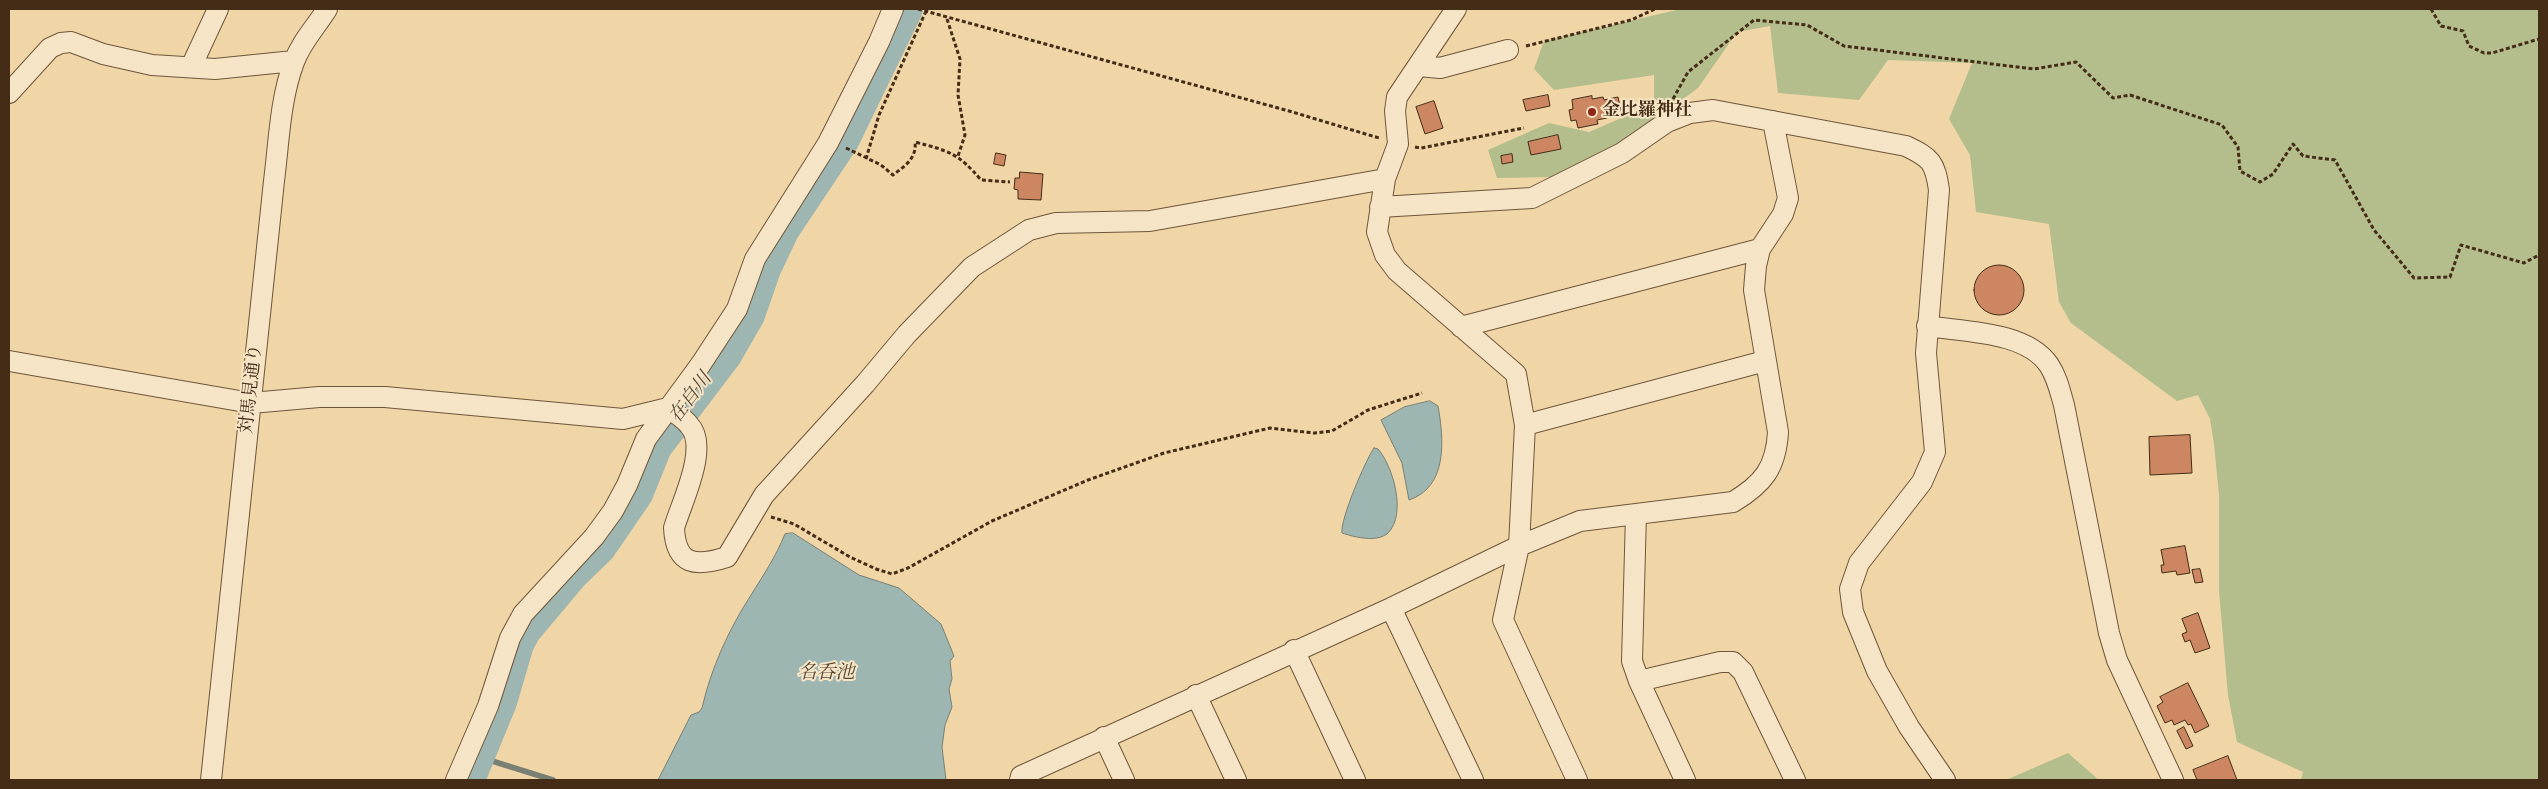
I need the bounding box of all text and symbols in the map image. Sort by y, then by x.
place label: 金比羅神社 [1602,101,1692,123]
marker: 金比羅神社 [1586,106,1598,118]
street label: 対馬見通り [238,343,268,435]
water label: 在自川 [666,369,718,429]
water label: 名呑池 [798,664,854,686]

